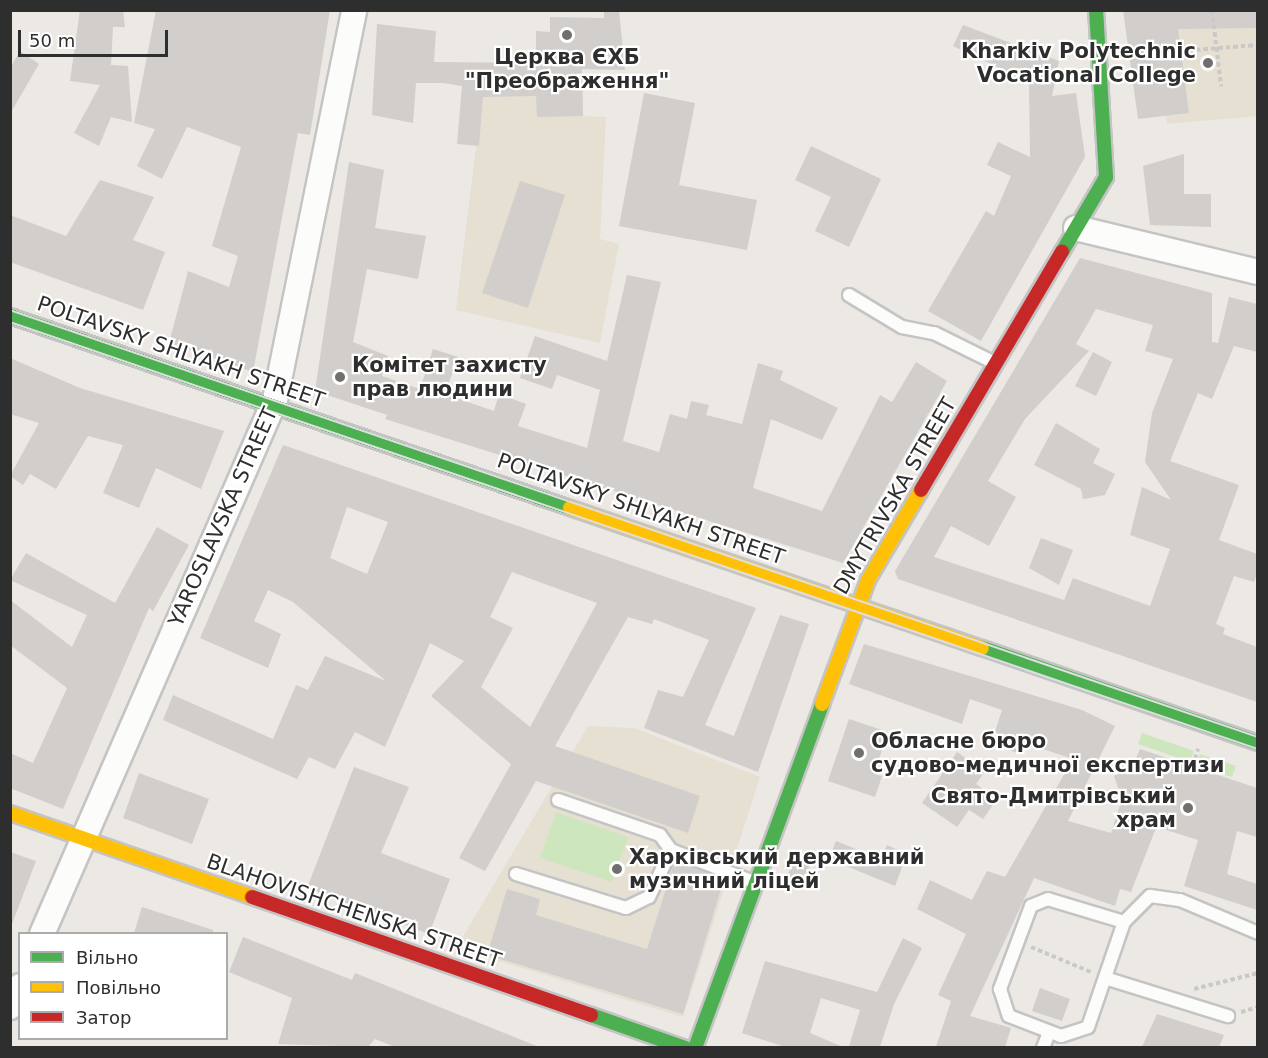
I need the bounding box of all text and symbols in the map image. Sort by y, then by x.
scale bar [21,18,171,56]
marker: Церква ЄХБ "Преображення" [560,28,574,42]
text: 50 m [29,30,75,51]
place label: Kharkiv Polytechnic Vocational College [961,38,1196,88]
place label: Церква ЄХБ "Преображення" [465,44,669,94]
marker: Kharkiv Polytechnic Vocational College [1201,56,1215,70]
street label: POLTAVSKY SHLYAKH STREET [34,291,328,413]
place label: Комітет захисту прав людини [352,352,547,402]
marker: Комітет захисту прав людини [333,370,347,384]
street label: DMYTRIVSKA STREET [828,393,962,599]
street label: YAROSLAVSKA STREET [163,403,283,631]
street label: POLTAVSKY SHLYAKH STREET [494,448,788,570]
place label: Обласне бюро судово-медичної експертизи [871,728,1224,778]
marker: Обласне бюро судово-медичної експертизи [852,746,866,760]
place label: Свято-Дмитрівський храм [931,783,1176,833]
marker: Свято-Дмитрівський храм [1181,801,1195,815]
place label: Харківський державний музичний ліцей [629,844,924,894]
street label: BLAHOVISHCHENSKA STREET [203,849,505,973]
marker: Харківський державний музичний ліцей [610,862,624,876]
legend [18,932,228,1040]
text: Вільно [76,947,138,968]
text: Повільно [76,977,161,998]
text: Затор [76,1007,132,1028]

